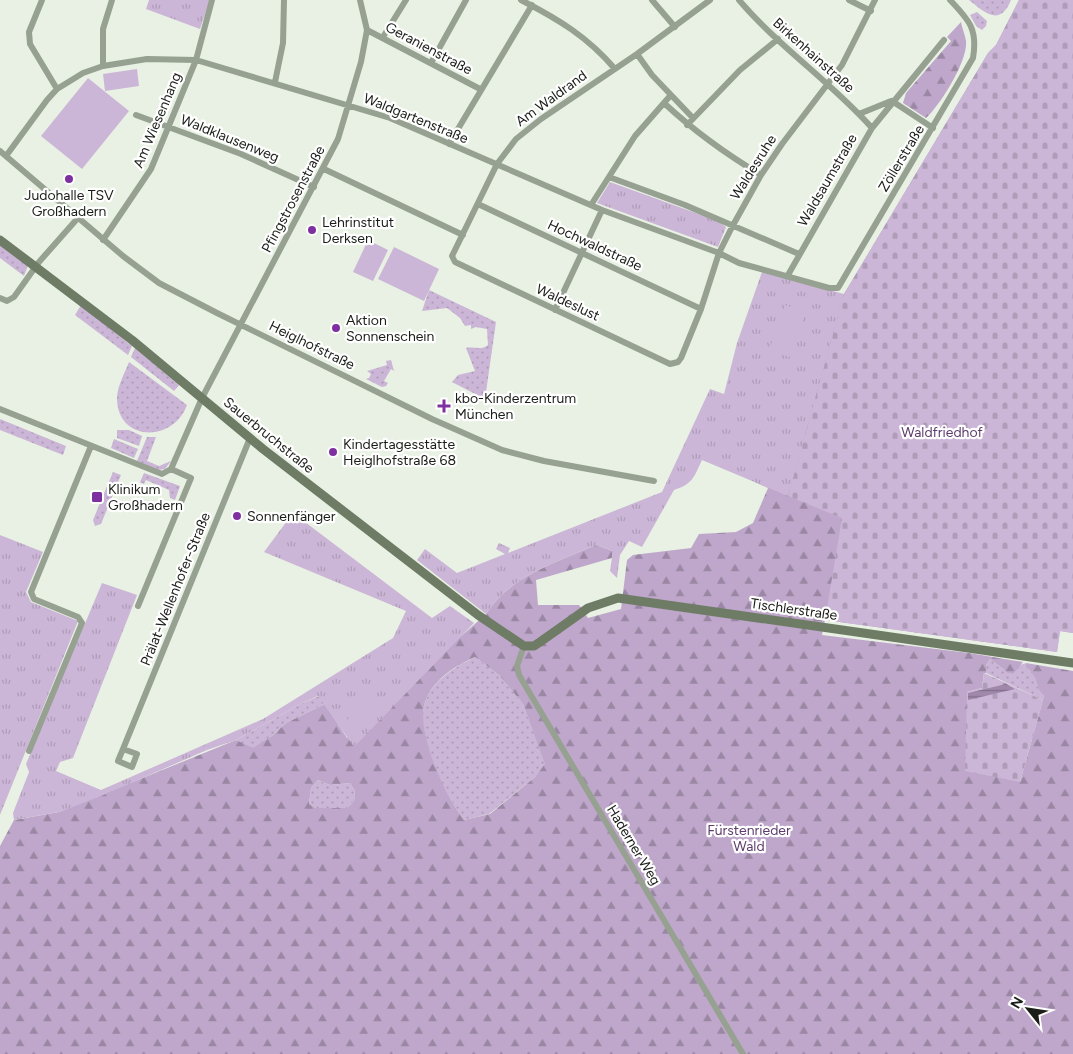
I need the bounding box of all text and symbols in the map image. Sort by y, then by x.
street label: Birkenhainstraße [769,14,858,97]
street label: Geranienstraße [382,18,475,79]
street label: Am Waldrand [512,67,590,130]
street label: Am Wiesenhang [130,70,185,171]
street label: Waldgartenstraße [361,90,471,147]
street label: Waldklausenweg [178,111,282,166]
street label: Zöllerstraße [875,121,928,195]
street label: Waldesruhe [727,131,780,203]
street label: Waldsaumstraße [794,131,861,229]
street label: Pfingstrosenstraße [258,143,329,256]
marker: Judohalle TSV Großhadern [63,173,75,185]
place label: Judohalle TSV Großhadern [24,187,114,220]
place label: Lehrinstitut Derksen [322,214,394,247]
street label: Hochwaldstraße [545,216,645,275]
marker: Lehrinstitut Derksen [306,224,318,236]
street label: Waldeslust [533,280,602,325]
place label: Aktion Sonnenschein [346,312,435,345]
street label: Heiglhofstraße [266,317,358,374]
marker: Aktion Sonnenschein [330,322,342,334]
place label: kbo-Kinderzentrum München [455,390,576,423]
street label: Sauerbruchstraße [220,394,318,477]
marker: kbo-Kinderzentrum München [437,399,451,413]
park label: Waldfriedhof [901,424,984,441]
place label: Kindertagesstätte Heiglhofstraße 68 [343,436,456,469]
marker: Kindertagesstätte Heiglhofstraße 68 [327,446,339,458]
place label: Klinikum Großhadern [108,481,183,514]
marker: Klinikum Großhadern [90,490,104,504]
place label: Sonnenfänger [247,508,336,525]
street label: Prälat-Wellenhofer-Straße [137,510,214,668]
marker: Sonnenfänger [231,510,243,522]
street label: Tischlerstraße [749,595,839,624]
street label: Haderner Weg [603,802,664,888]
park label: Fürstenrieder Wald [707,822,791,855]
north arrow [1003,984,1053,1034]
text: N [1007,994,1027,1012]

